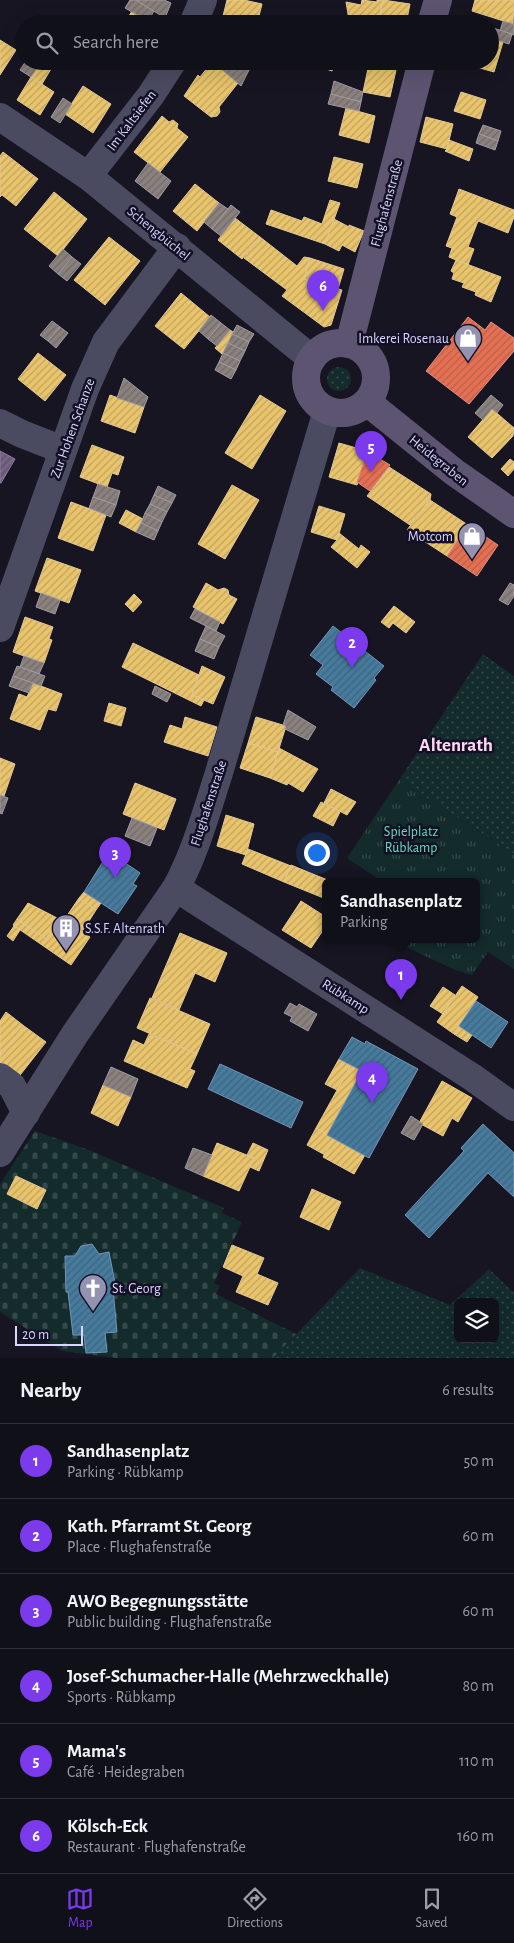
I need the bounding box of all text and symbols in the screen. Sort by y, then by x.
search box [15,15,499,70]
icon: search [33,29,61,57]
text: Search here [73,33,159,52]
street label: Im Kaltsiefen [105,88,159,153]
street label: Flughafenstraße [369,158,405,248]
street label: Schengbüchel [124,204,192,263]
pin: 6 [307,270,339,311]
shop icon: Imkerei Rosenau [453,323,483,362]
place label: Imkerei Rosenau [358,332,449,346]
street label: Zur Hohen Schanze [48,377,97,480]
pin: 5 [355,431,387,472]
street label: Heidegraben [406,433,470,489]
shop icon: Motcom [457,521,487,560]
place label: Motcom [408,530,453,544]
pin: 2 [336,627,368,668]
district label: Altenrath [419,736,493,755]
street label: Flughafenstraße [188,759,229,848]
park label: Spielplatz Rübkamp [384,825,438,855]
pin: 3 [99,837,131,878]
your location [304,840,330,866]
popup [322,878,480,943]
text: Sandhasenplatz [340,892,462,911]
building icon: S.S.F. Altenrath [51,913,81,952]
text: Parking [340,914,387,930]
place label: S.S.F. Altenrath [85,922,165,936]
pin: 1 [385,959,417,1000]
street label: Rübkamp [319,977,371,1017]
pin: 4 [356,1062,388,1103]
church icon: St. Georg [78,1273,108,1312]
place label: St. Georg [112,1282,161,1296]
map controls [454,1298,499,1343]
button: layers [454,1298,499,1343]
scale bar [15,1323,82,1346]
text: 20 m [22,1328,49,1342]
text: Nearby [20,1380,81,1401]
text: 6 results [442,1382,494,1398]
text: Sandhasenplatz [67,1442,189,1461]
text: 1 [33,1453,39,1469]
text: 50 m [463,1453,494,1469]
text: Parking · Rübkamp [67,1464,184,1480]
text: Kath. Pfarramt St. Georg [67,1517,251,1536]
text: 2 [32,1528,40,1544]
text: 60 m [463,1528,494,1544]
text: Place · Flughafenstraße [67,1539,211,1555]
text: AWO Begegnungsstätte [67,1592,248,1611]
text: 3 [33,1603,39,1619]
text: 60 m [463,1603,494,1619]
text: Public building · Flughafenstraße [67,1614,272,1630]
text: Josef-Schumacher-Halle (Mehrzweckhalle) [67,1667,390,1686]
text: 4 [32,1678,40,1694]
text: 80 m [463,1678,494,1694]
text: Sports · Rübkamp [67,1689,176,1705]
text: Mama's [67,1742,126,1761]
text: 5 [33,1753,39,1769]
text: 110 m [459,1753,494,1769]
text: Café · Heidegraben [67,1764,185,1780]
text: Kölsch-Eck [67,1817,148,1836]
text: 6 [32,1828,40,1844]
text: 160 m [457,1828,494,1844]
text: Restaurant · Flughafenstraße [67,1839,246,1855]
tab: Map [66,1885,94,1932]
tab: Directions [227,1885,283,1932]
tab: Saved [416,1885,448,1932]

